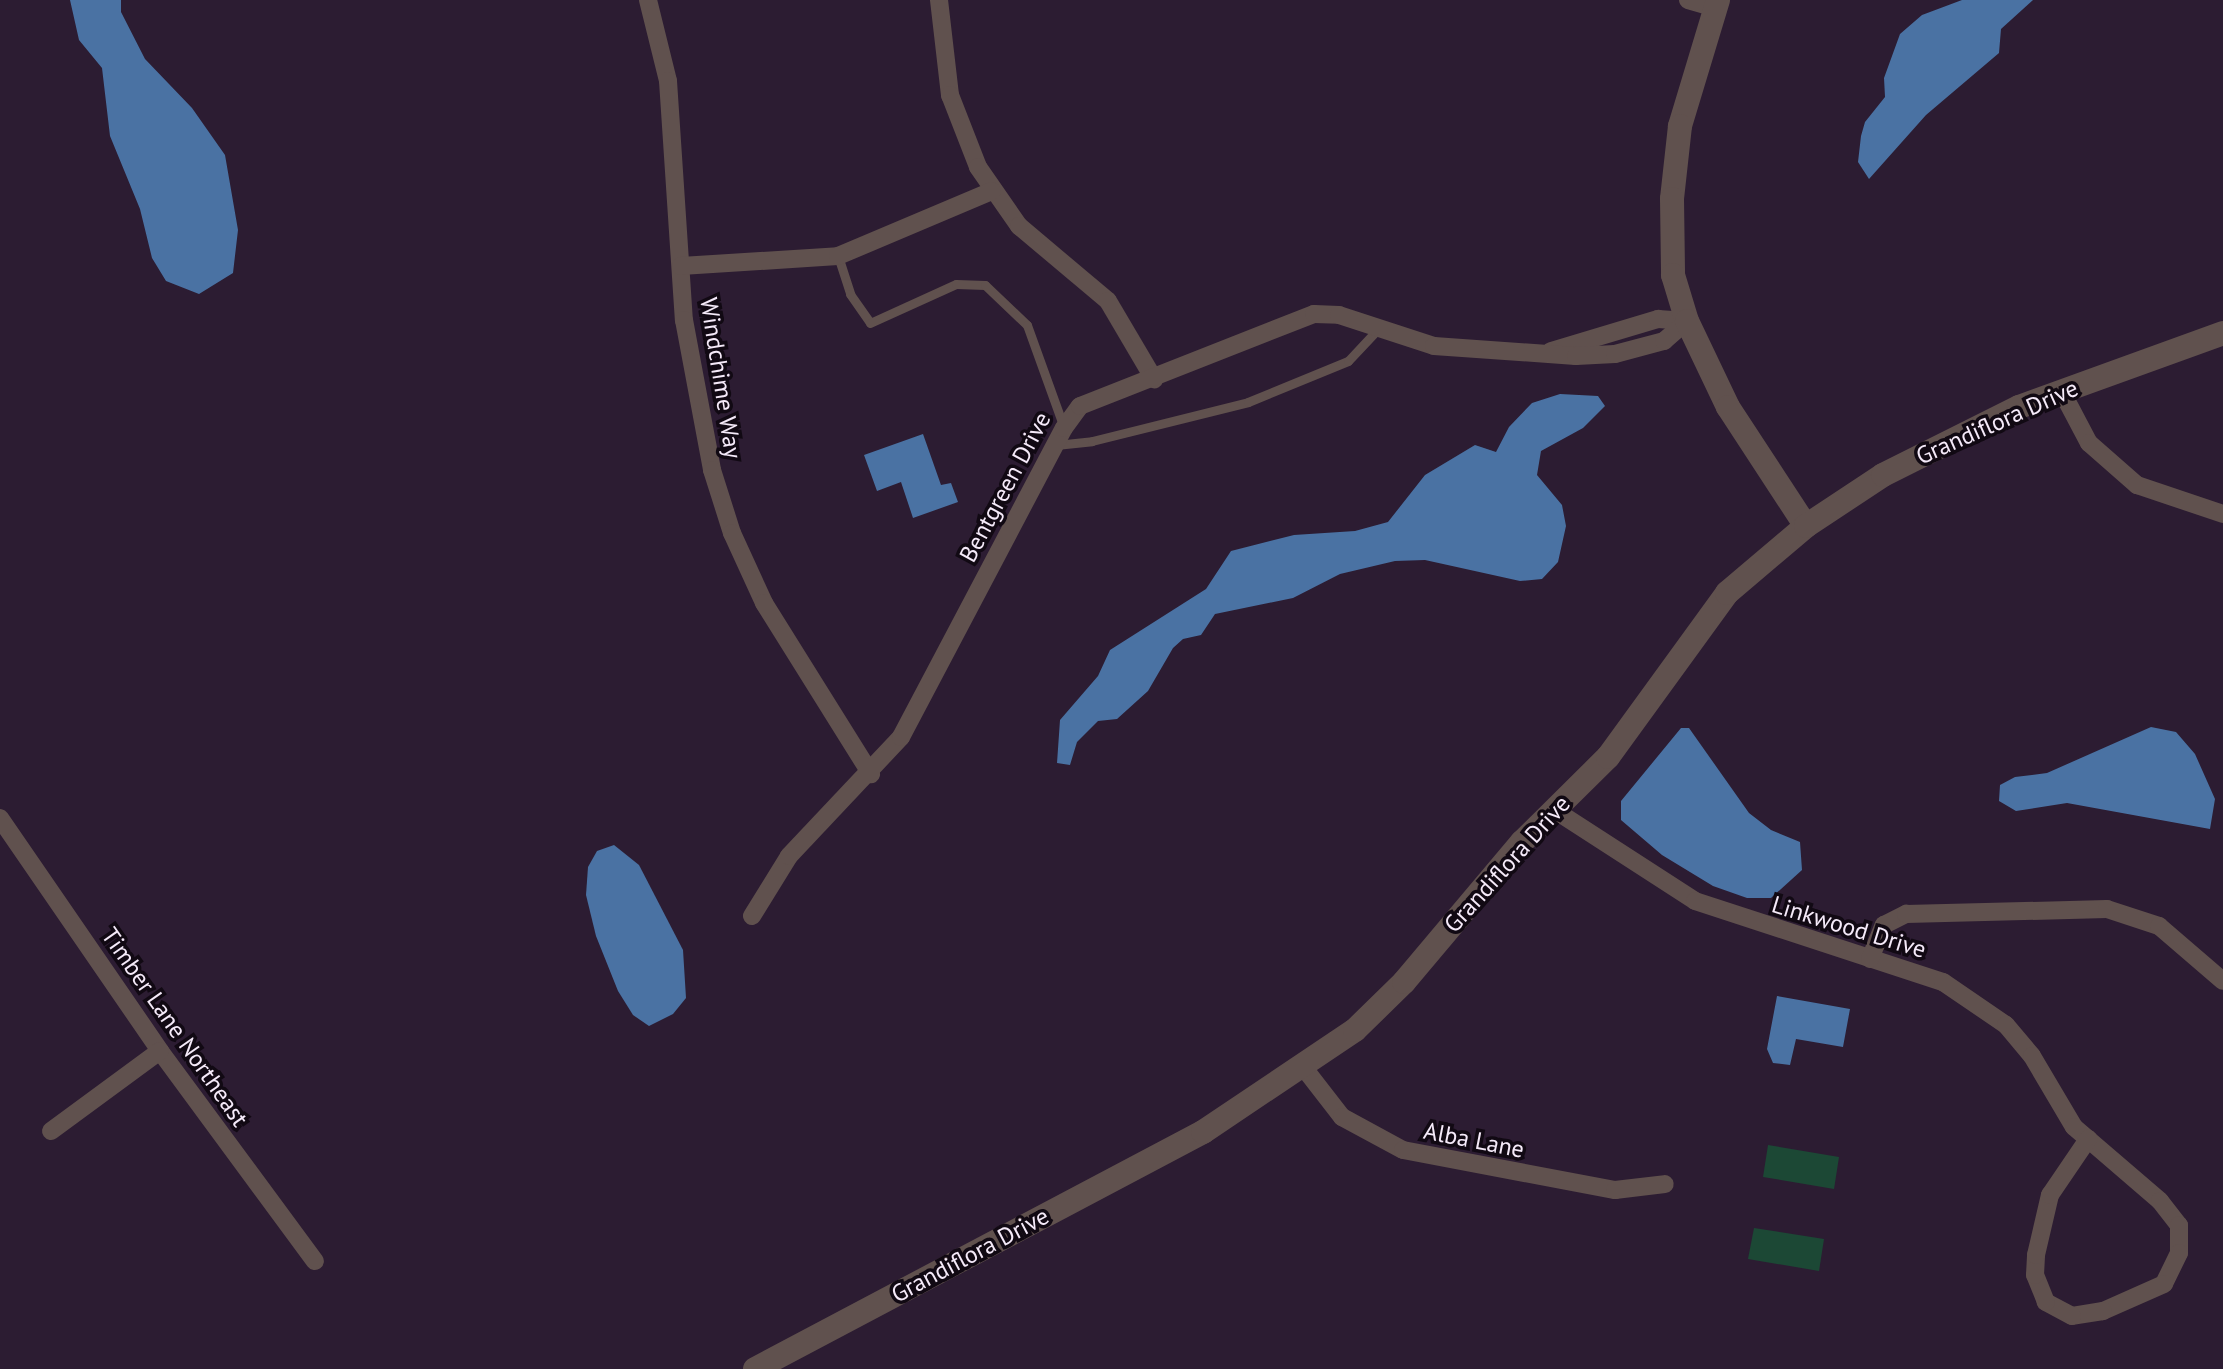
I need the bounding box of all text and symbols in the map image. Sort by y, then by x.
street label: Windchime Way [694,295,748,461]
street label: Grandiflora Drive [1912,373,2082,471]
street label: Bentgreen Drive [953,407,1057,567]
street label: Grandiflora Drive [1438,790,1576,938]
street label: Linkwood Drive [1768,890,1930,964]
street label: Timber Lane Northeast [96,922,254,1132]
street label: Alba Lane [1421,1116,1527,1164]
street label: Grandiflora Drive [886,1201,1054,1309]

